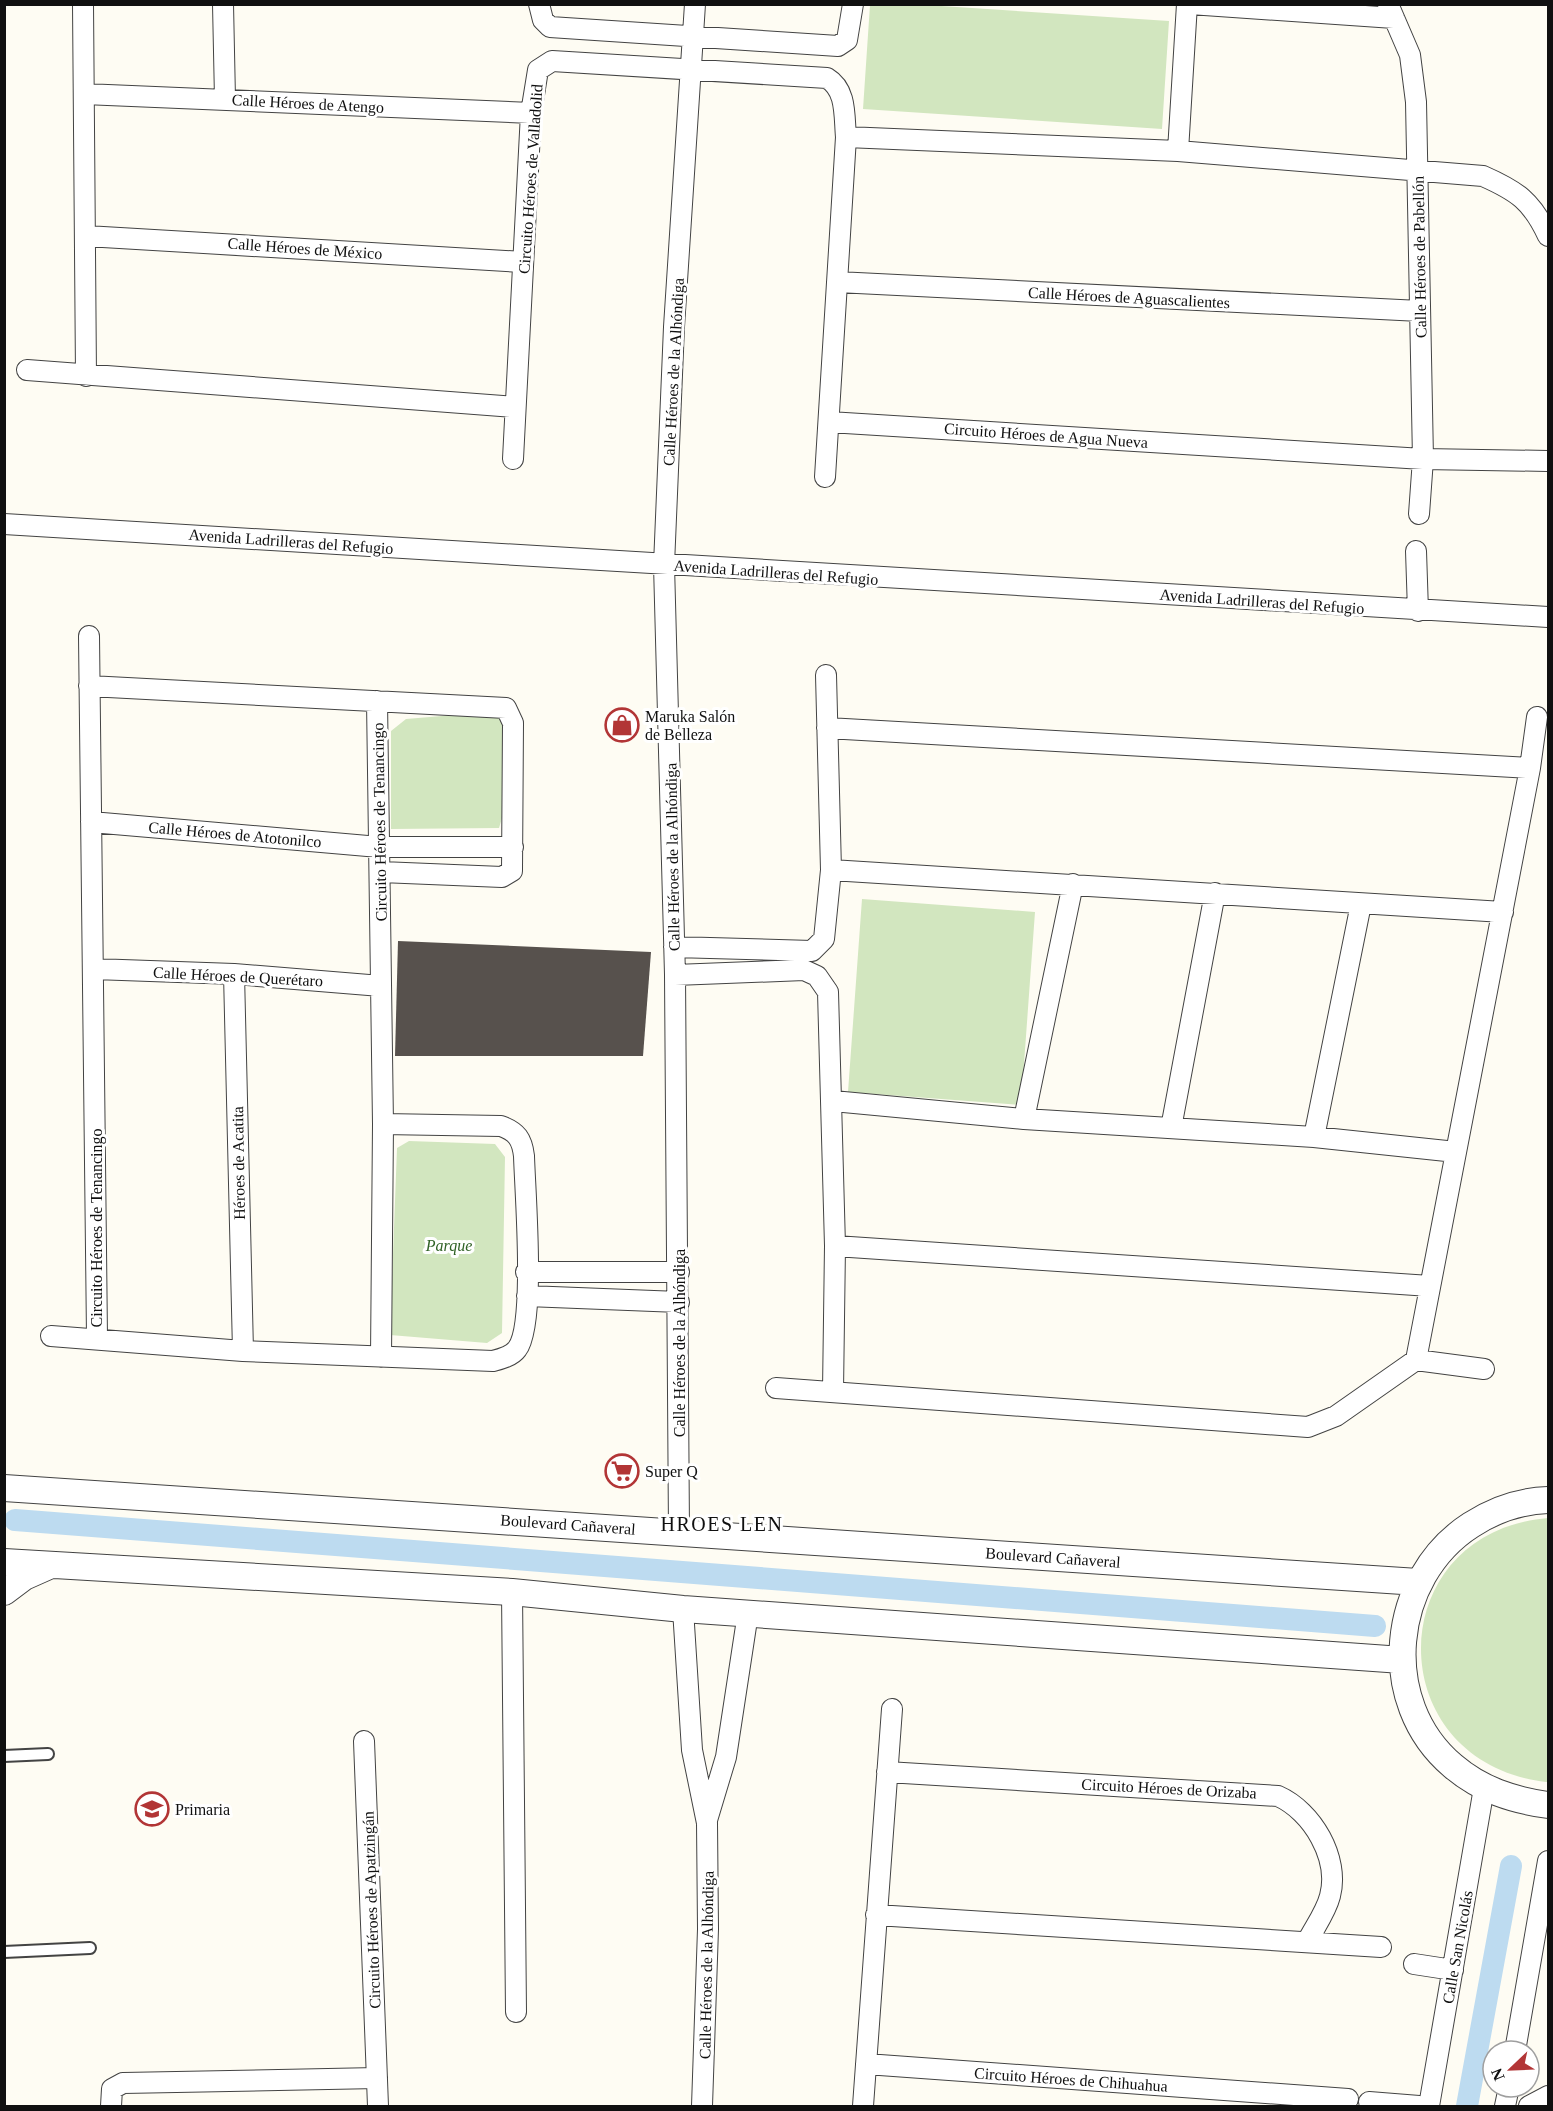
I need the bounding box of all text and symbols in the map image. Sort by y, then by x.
street label: Circuito Héroes de Valladolid [515,84,546,275]
street label: Calle Héroes de Atengo [231,91,385,117]
street label: Calle Héroes de Pabellón [1410,176,1429,338]
street label: Calle Héroes de México [227,235,383,262]
street label: Calle Héroes de la Alhóndiga [660,278,688,467]
street label: Calle Héroes de Aguascalientes [1028,284,1230,312]
street label: Circuito Héroes de Agua Nueva [943,420,1149,452]
street label: Avenida Ladrilleras del Refugio [188,526,394,558]
street label: Avenida Ladrilleras del Refugio [673,557,879,589]
street label: Avenida Ladrilleras del Refugio [1159,586,1365,618]
shop icon: Maruka Salón de Belleza [604,707,640,743]
place label: Maruka Salón de Belleza [645,708,735,743]
street label: Circuito Héroes de Tenancingo [369,722,391,922]
street label: Calle Héroes de la Alhóndiga [662,763,684,951]
street label: Calle Héroes de Atotonilco [148,818,322,851]
street label: Calle Héroes de Querétaro [153,964,323,989]
street label: Héroes de Acatita [229,1106,248,1220]
street label: Circuito Héroes de Tenancingo [88,1129,106,1327]
park label: Parque [425,1237,472,1255]
street label: Calle Héroes de la Alhóndiga [671,1249,689,1437]
supermarket icon: Super Q [604,1453,640,1489]
place label: Super Q [645,1463,698,1481]
street label: Boulevard Cañaveral [500,1511,637,1538]
district label: HROES LEN [661,1513,783,1535]
street label: Boulevard Cañaveral [985,1544,1122,1571]
street label: Circuito Héroes de Orizaba [1081,1775,1257,1802]
school or university icon: Primaria [134,1791,170,1827]
place label: Primaria [175,1801,230,1818]
street label: Circuito Héroes de Apatzingán [360,1811,384,2009]
street label: Calle Héroes de la Alhóndiga [696,1871,718,2059]
street label: Calle San Nicolás [1439,1889,1476,2005]
north arrow [1481,2039,1541,2099]
street label: Circuito Héroes de Chihuahua [974,2064,1168,2095]
text: N [1487,2066,1508,2083]

